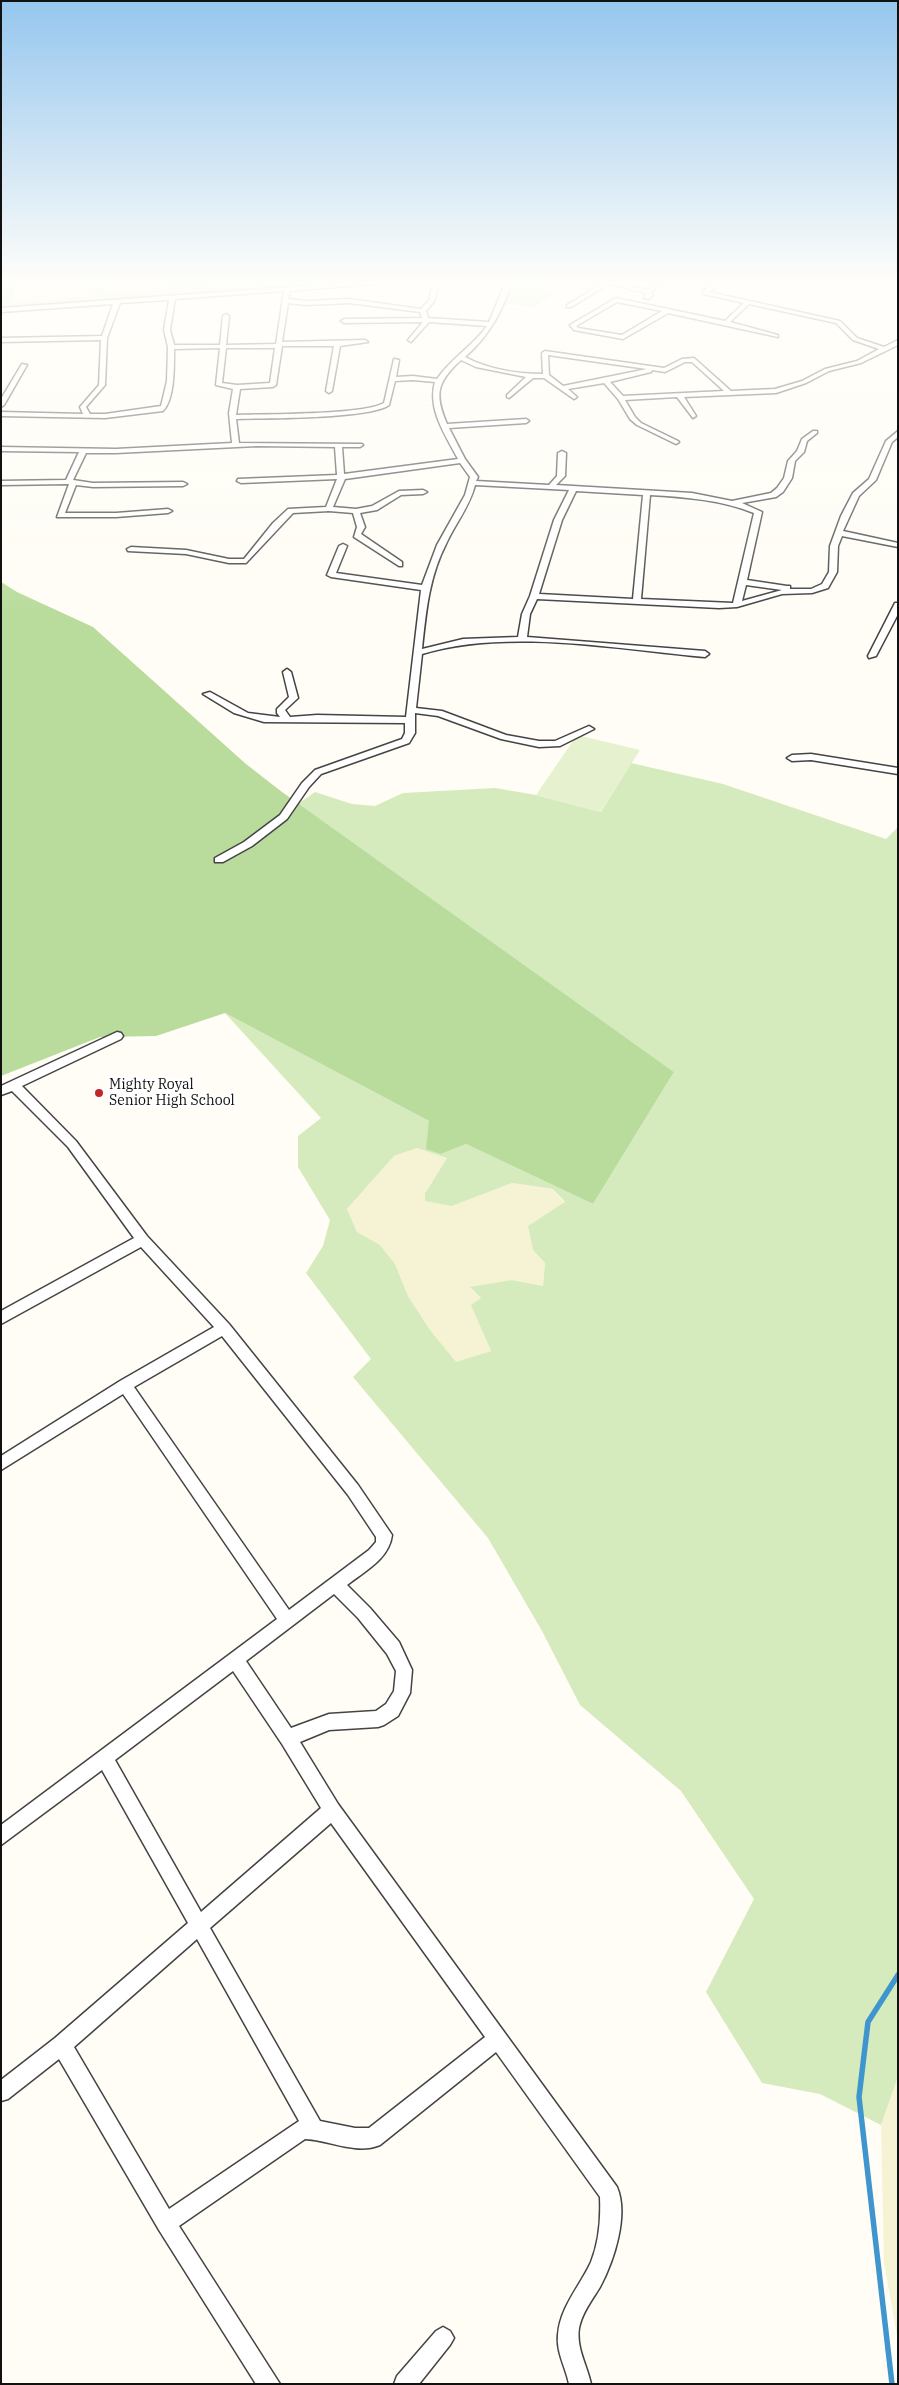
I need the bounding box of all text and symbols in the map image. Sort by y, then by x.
place label: Mighty Royal Senior High School [109,1077,235,1110]
marker: Mighty Royal Senior High School [93,1087,105,1099]

